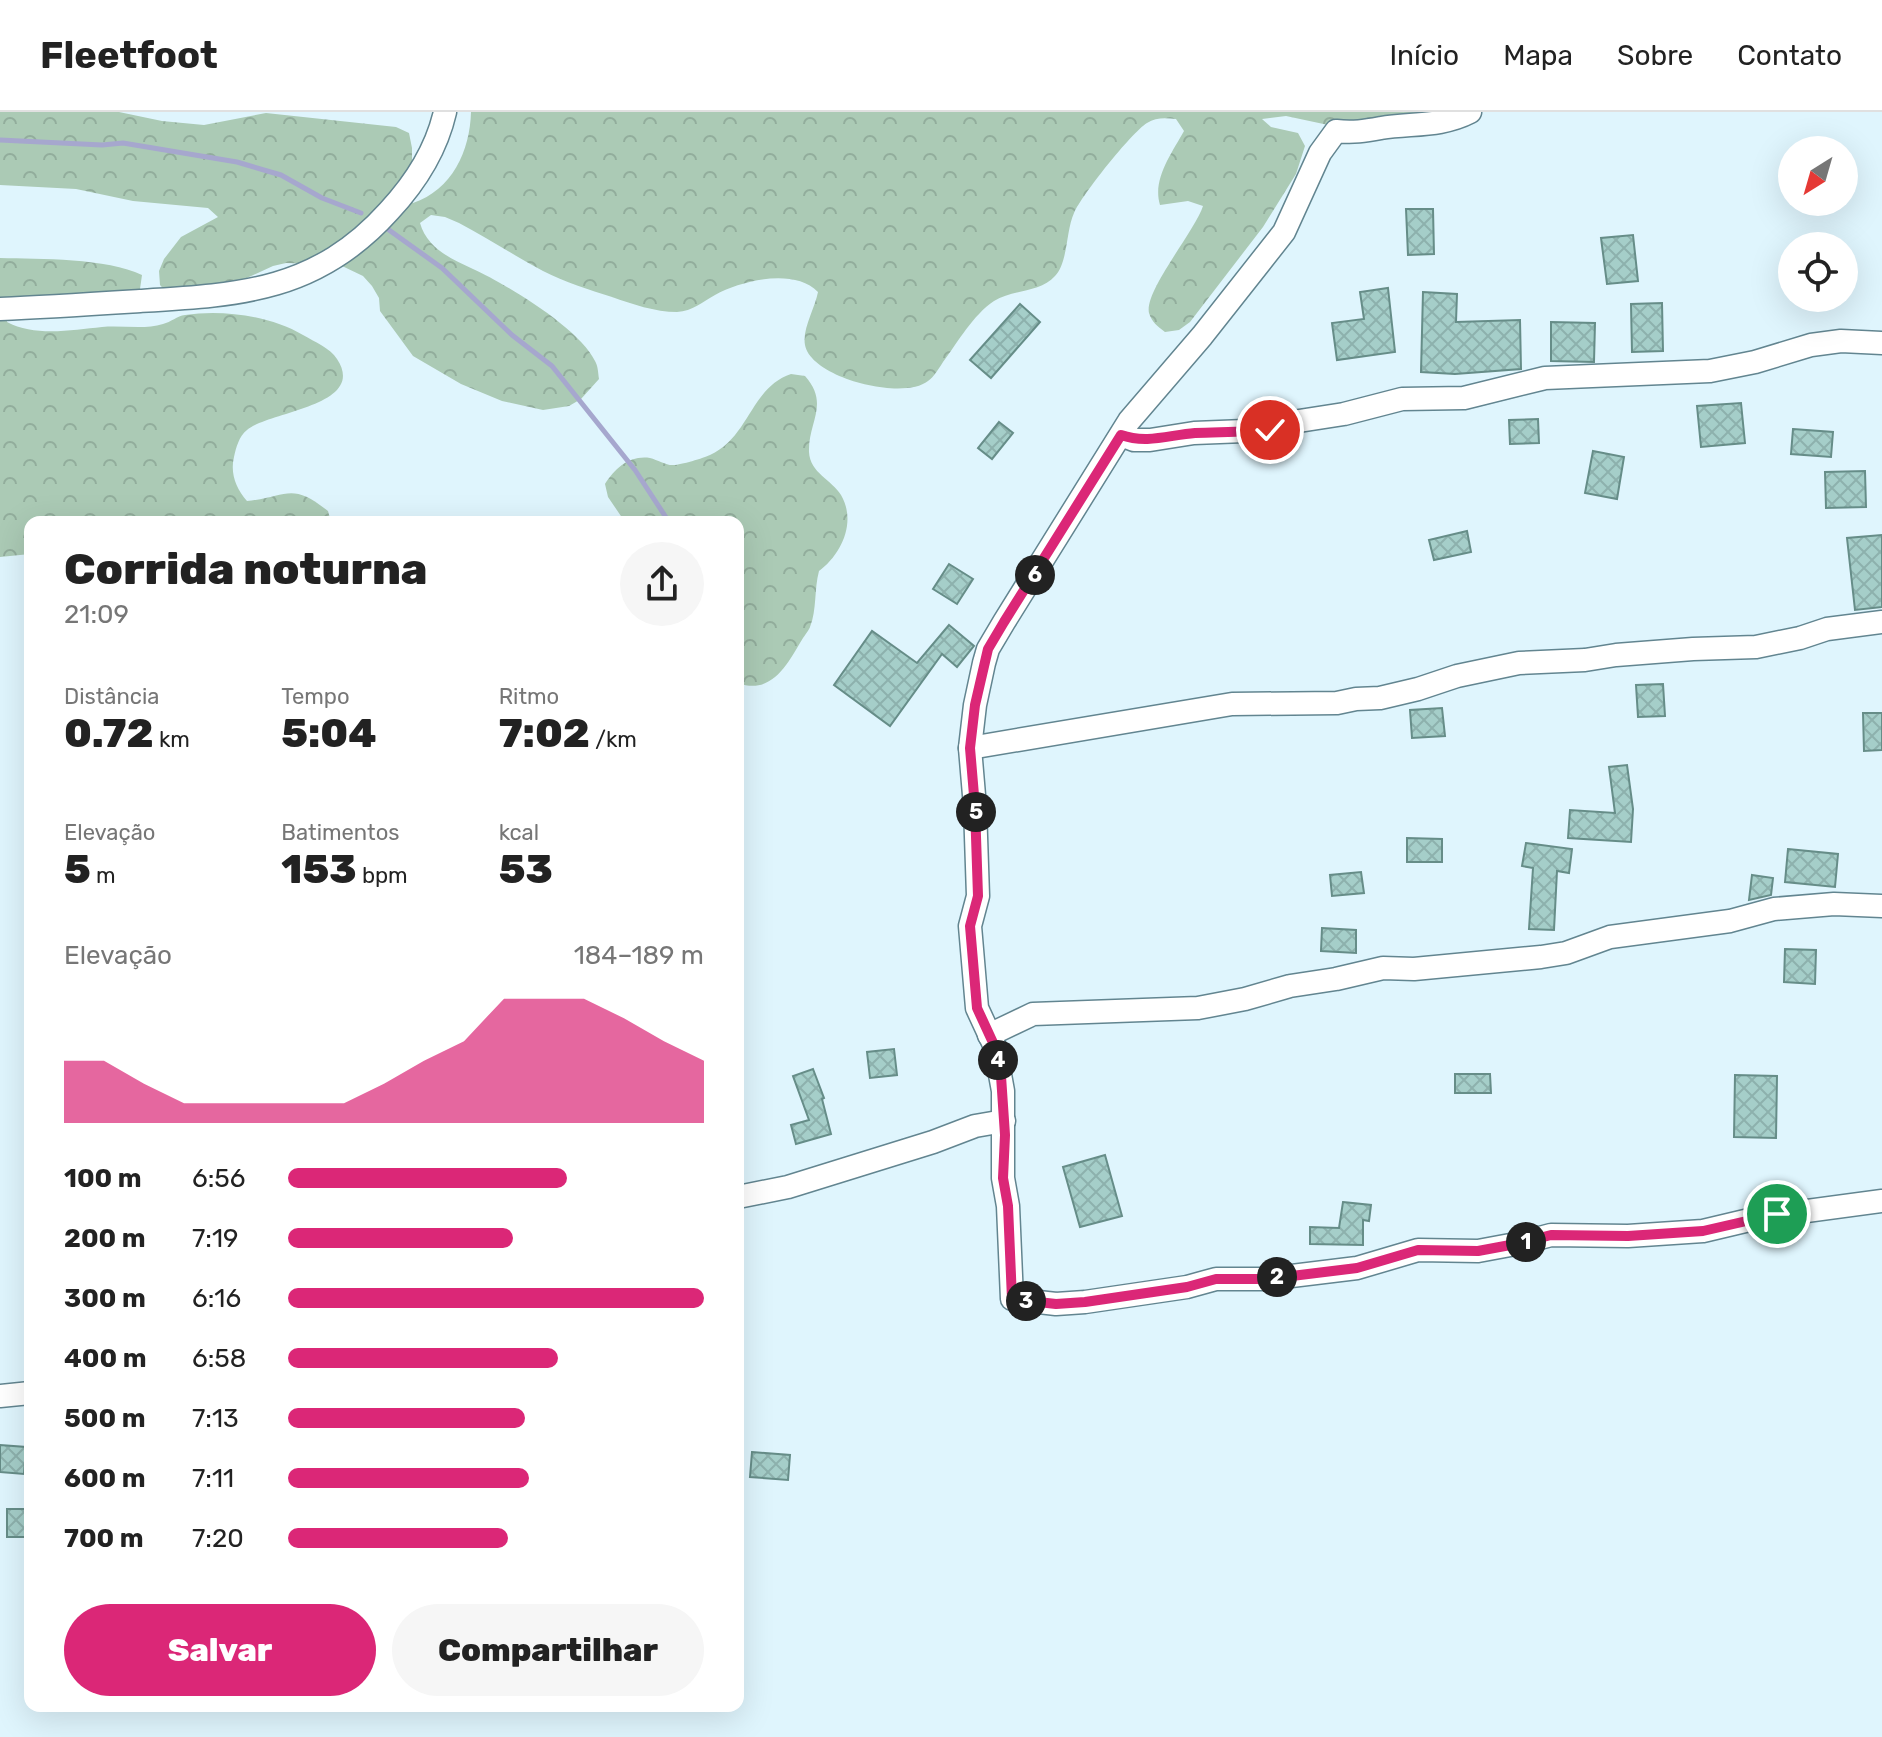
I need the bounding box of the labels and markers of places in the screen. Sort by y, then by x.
pin [1236,396,1304,464]
pin: 6 [1015,555,1055,595]
pin: 5 [956,792,996,832]
pin: 4 [978,1040,1018,1080]
pin [1743,1180,1811,1248]
pin: 1 [1506,1222,1546,1262]
pin: 2 [1257,1257,1297,1297]
pin: 3 [1006,1281,1046,1321]

